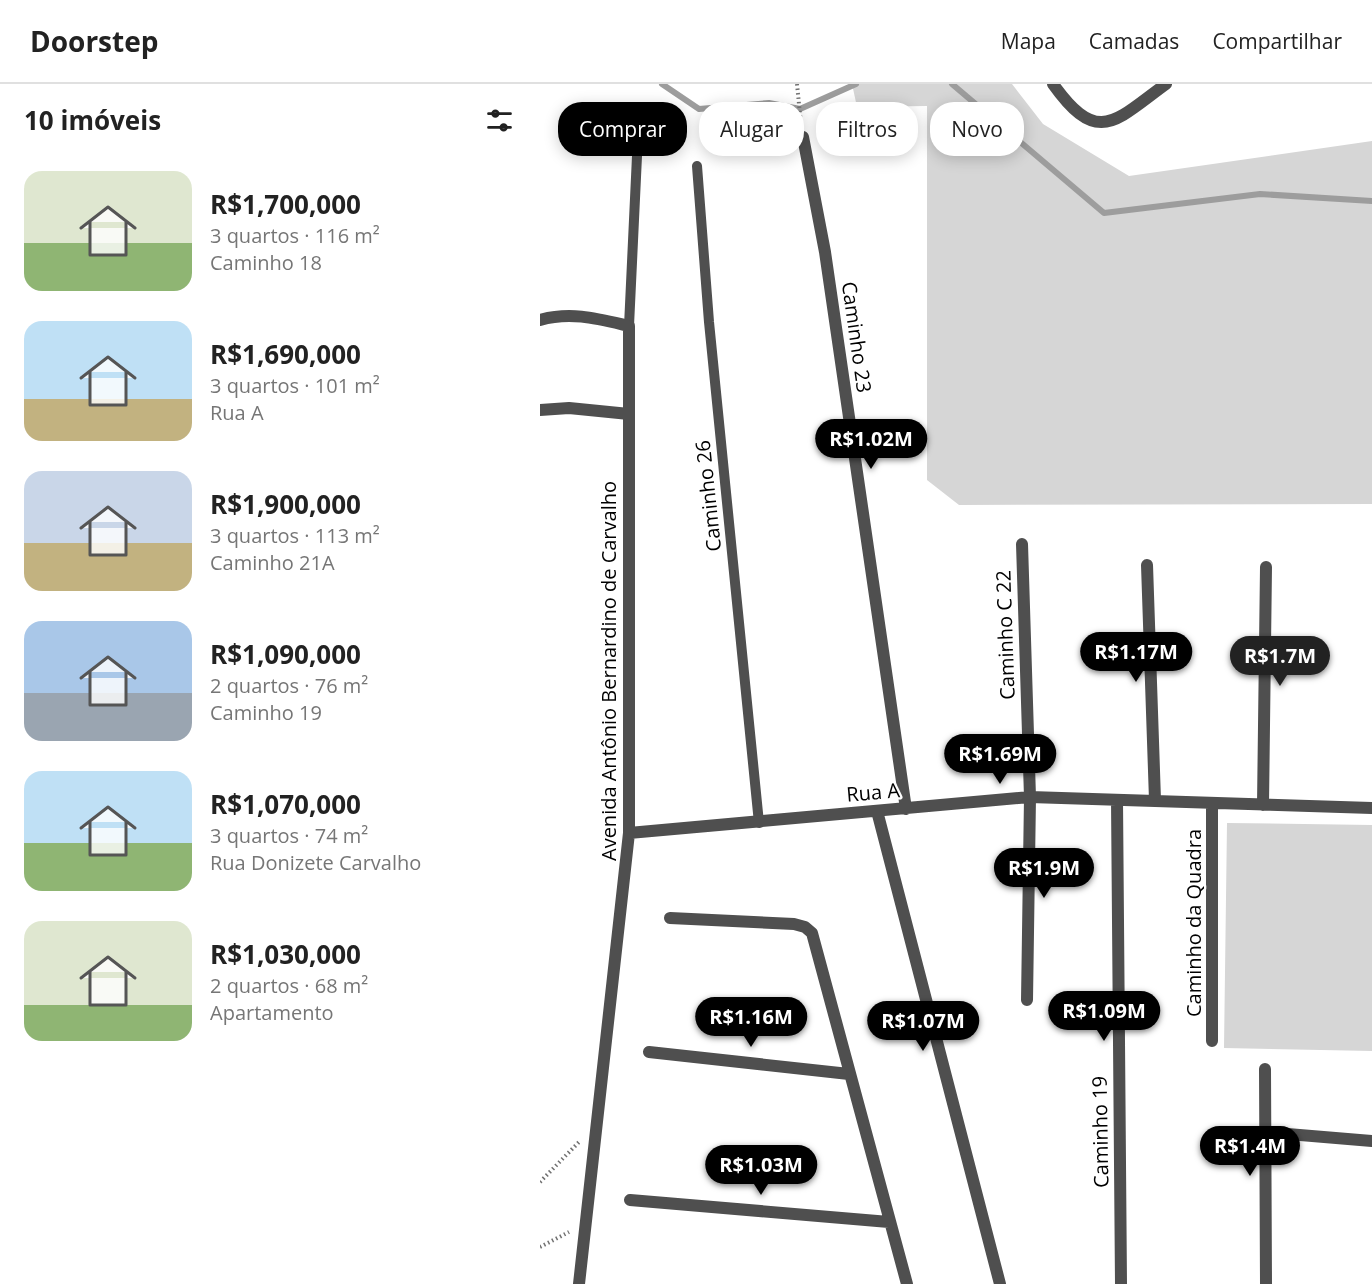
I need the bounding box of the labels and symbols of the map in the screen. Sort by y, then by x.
street label: Caminho 23 [836,280,878,394]
pin: R$1.02M [816,419,926,470]
street label: Caminho 26 [689,439,727,553]
street label: Avenida Antônio Bernardino de Carvalho [595,481,622,861]
street label: Caminho C 22 [989,570,1021,700]
pin: R$1.17M [1081,632,1191,683]
pin: R$1.7M [1231,636,1329,687]
pin: R$1.69M [945,734,1055,785]
street label: Rua A [845,776,901,808]
street label: Caminho da Quadra [1180,829,1207,1017]
pin: R$1.9M [995,848,1093,899]
pin: R$1.09M [1049,991,1159,1042]
pin: R$1.16M [696,997,806,1048]
pin: R$1.07M [868,1001,978,1052]
street label: Caminho 19 [1086,1076,1114,1188]
pin: R$1.4M [1201,1126,1299,1177]
pin: R$1.03M [706,1145,816,1196]

